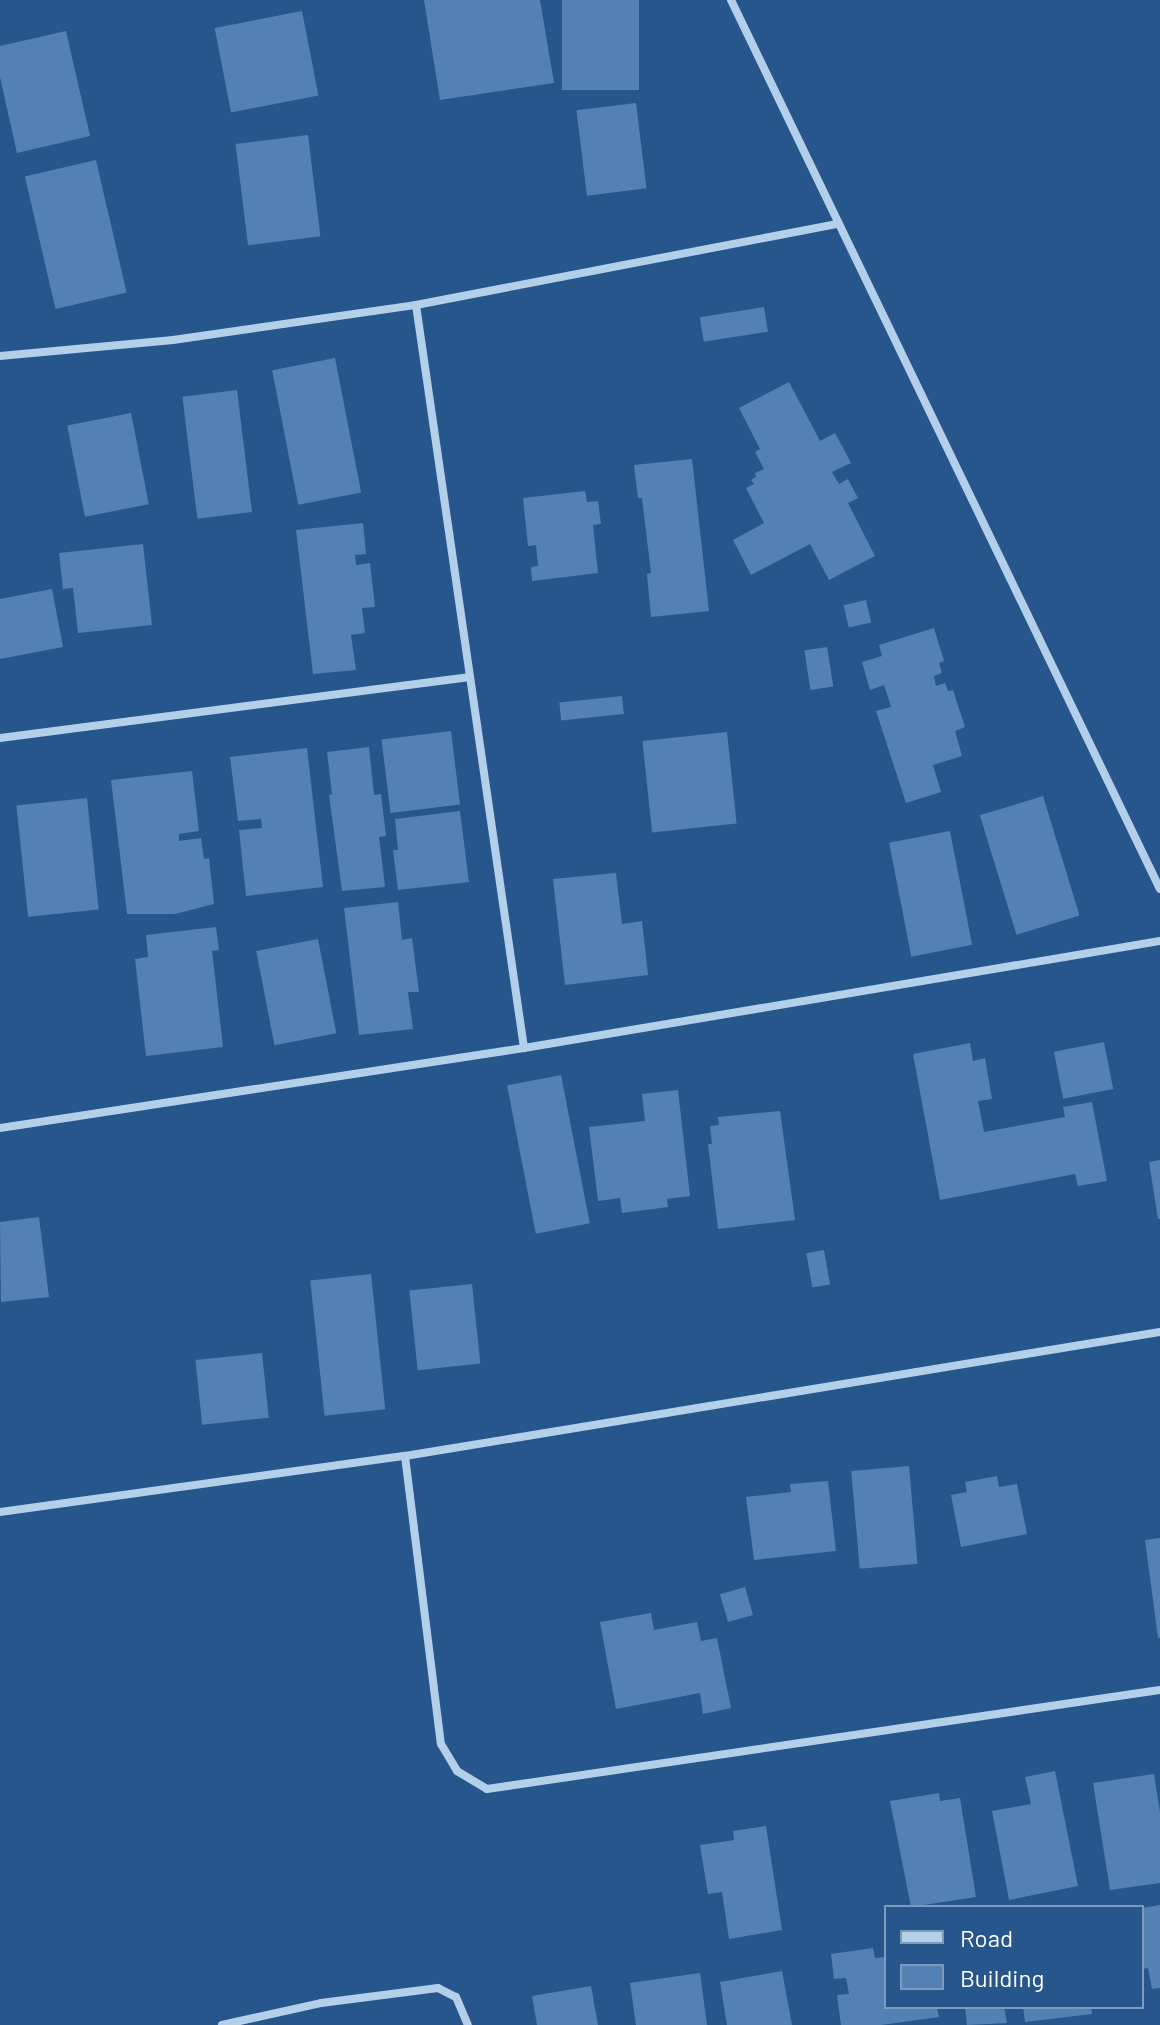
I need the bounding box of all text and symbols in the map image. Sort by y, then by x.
legend [884,1905,1144,2009]
text: Road [960,1923,1013,1952]
text: Building [960,1963,1044,1992]

